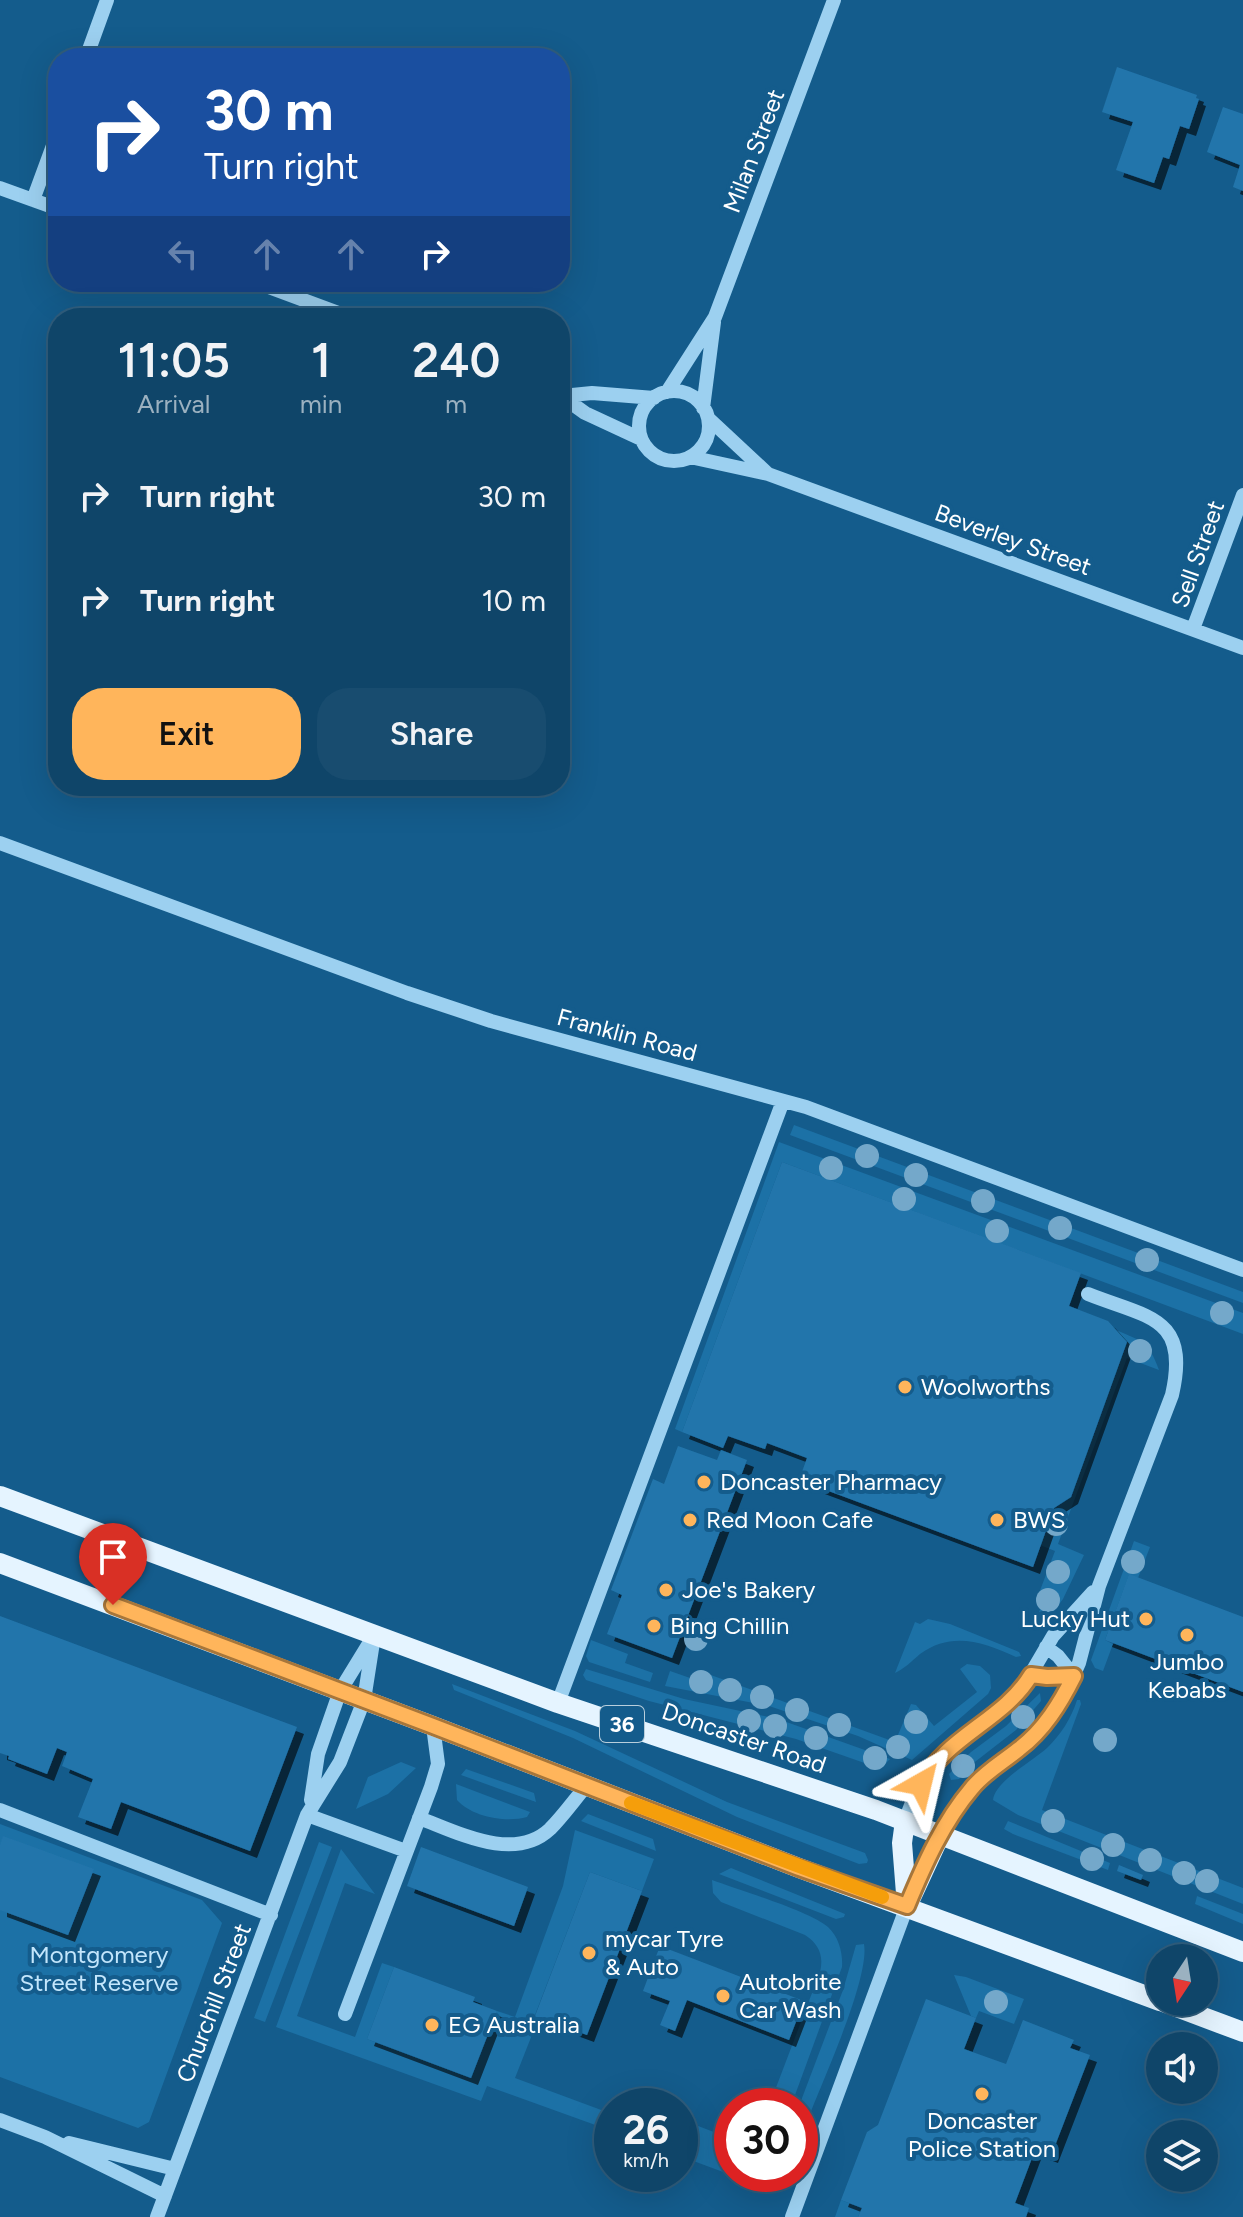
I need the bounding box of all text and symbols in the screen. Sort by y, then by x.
text: 30 m [204,77,334,144]
icon: right [72,80,176,184]
street label: Milan Street [717,85,790,217]
text: Turn right [204,145,359,188]
icon: left [161,232,205,276]
icon: ahead [245,232,289,276]
icon: ahead [329,232,373,276]
icon: right [413,232,457,276]
text: 11:05 [118,331,230,389]
text: 1 [311,331,331,389]
text: 240 [412,331,500,389]
text: Arrival [137,388,211,420]
text: min [300,388,342,420]
text: m [445,388,467,420]
icon: right [72,474,116,518]
text: Turn right [140,478,275,515]
text: 30 m [478,478,546,515]
street label: Sell Street [1165,496,1230,611]
street label: Beverley Street [931,498,1096,581]
icon: right [72,578,116,622]
text: Turn right [140,582,275,619]
text: 10 m [481,582,546,619]
button: Exit [72,688,301,780]
button: Share [317,688,546,780]
street label: Franklin Road [554,1002,700,1067]
place label: Woolworths [921,1372,1050,1401]
marker: Woolworths [896,1378,914,1396]
place label: Doncaster Pharmacy [720,1467,942,1496]
marker: Doncaster Pharmacy [695,1473,713,1491]
place label: Red Moon Cafe [706,1505,873,1534]
place label: BWS [1013,1505,1065,1534]
marker: Red Moon Cafe [681,1511,699,1529]
marker: BWS [988,1511,1006,1529]
pin [79,1523,147,1605]
icon: arrive [91,1535,135,1579]
place label: Joe's Bakery [682,1575,816,1604]
marker: Joe's Bakery [657,1581,675,1599]
place label: Lucky Hut [1020,1604,1130,1633]
marker: Lucky Hut [1137,1610,1155,1628]
place label: Bing Chillin [670,1611,789,1640]
marker: Bing Chillin [645,1617,663,1635]
marker: Jumbo Kebabs [1178,1626,1196,1644]
place label: Jumbo Kebabs [1147,1647,1227,1704]
street label: Doncaster Road [658,1696,830,1779]
road number: 36 [600,1706,644,1742]
position arrow [879,1742,963,1826]
street label: Churchill Street [170,1919,257,2086]
place label: mycar Tyre & Auto [605,1924,724,1981]
park label: Montgomery Street Reserve [20,1940,178,1997]
marker: mycar Tyre & Auto [580,1944,598,1962]
north arrow [1146,1944,1218,2016]
map controls [1146,1944,1218,2192]
place label: Autobrite Car Wash [739,1967,841,2024]
marker: Autobrite Car Wash [714,1987,732,2005]
place label: EG Australia [448,2010,580,2039]
marker: EG Australia [423,2016,441,2034]
button: sound [1146,2032,1218,2104]
marker: Doncaster Police Station [973,2085,991,2103]
speed limit sign: 30 [714,2088,818,2192]
text: 26 [623,2106,669,2154]
place label: Doncaster Police Station [908,2106,1056,2163]
button: layers [1146,2120,1218,2192]
text: km/h [623,2148,669,2172]

